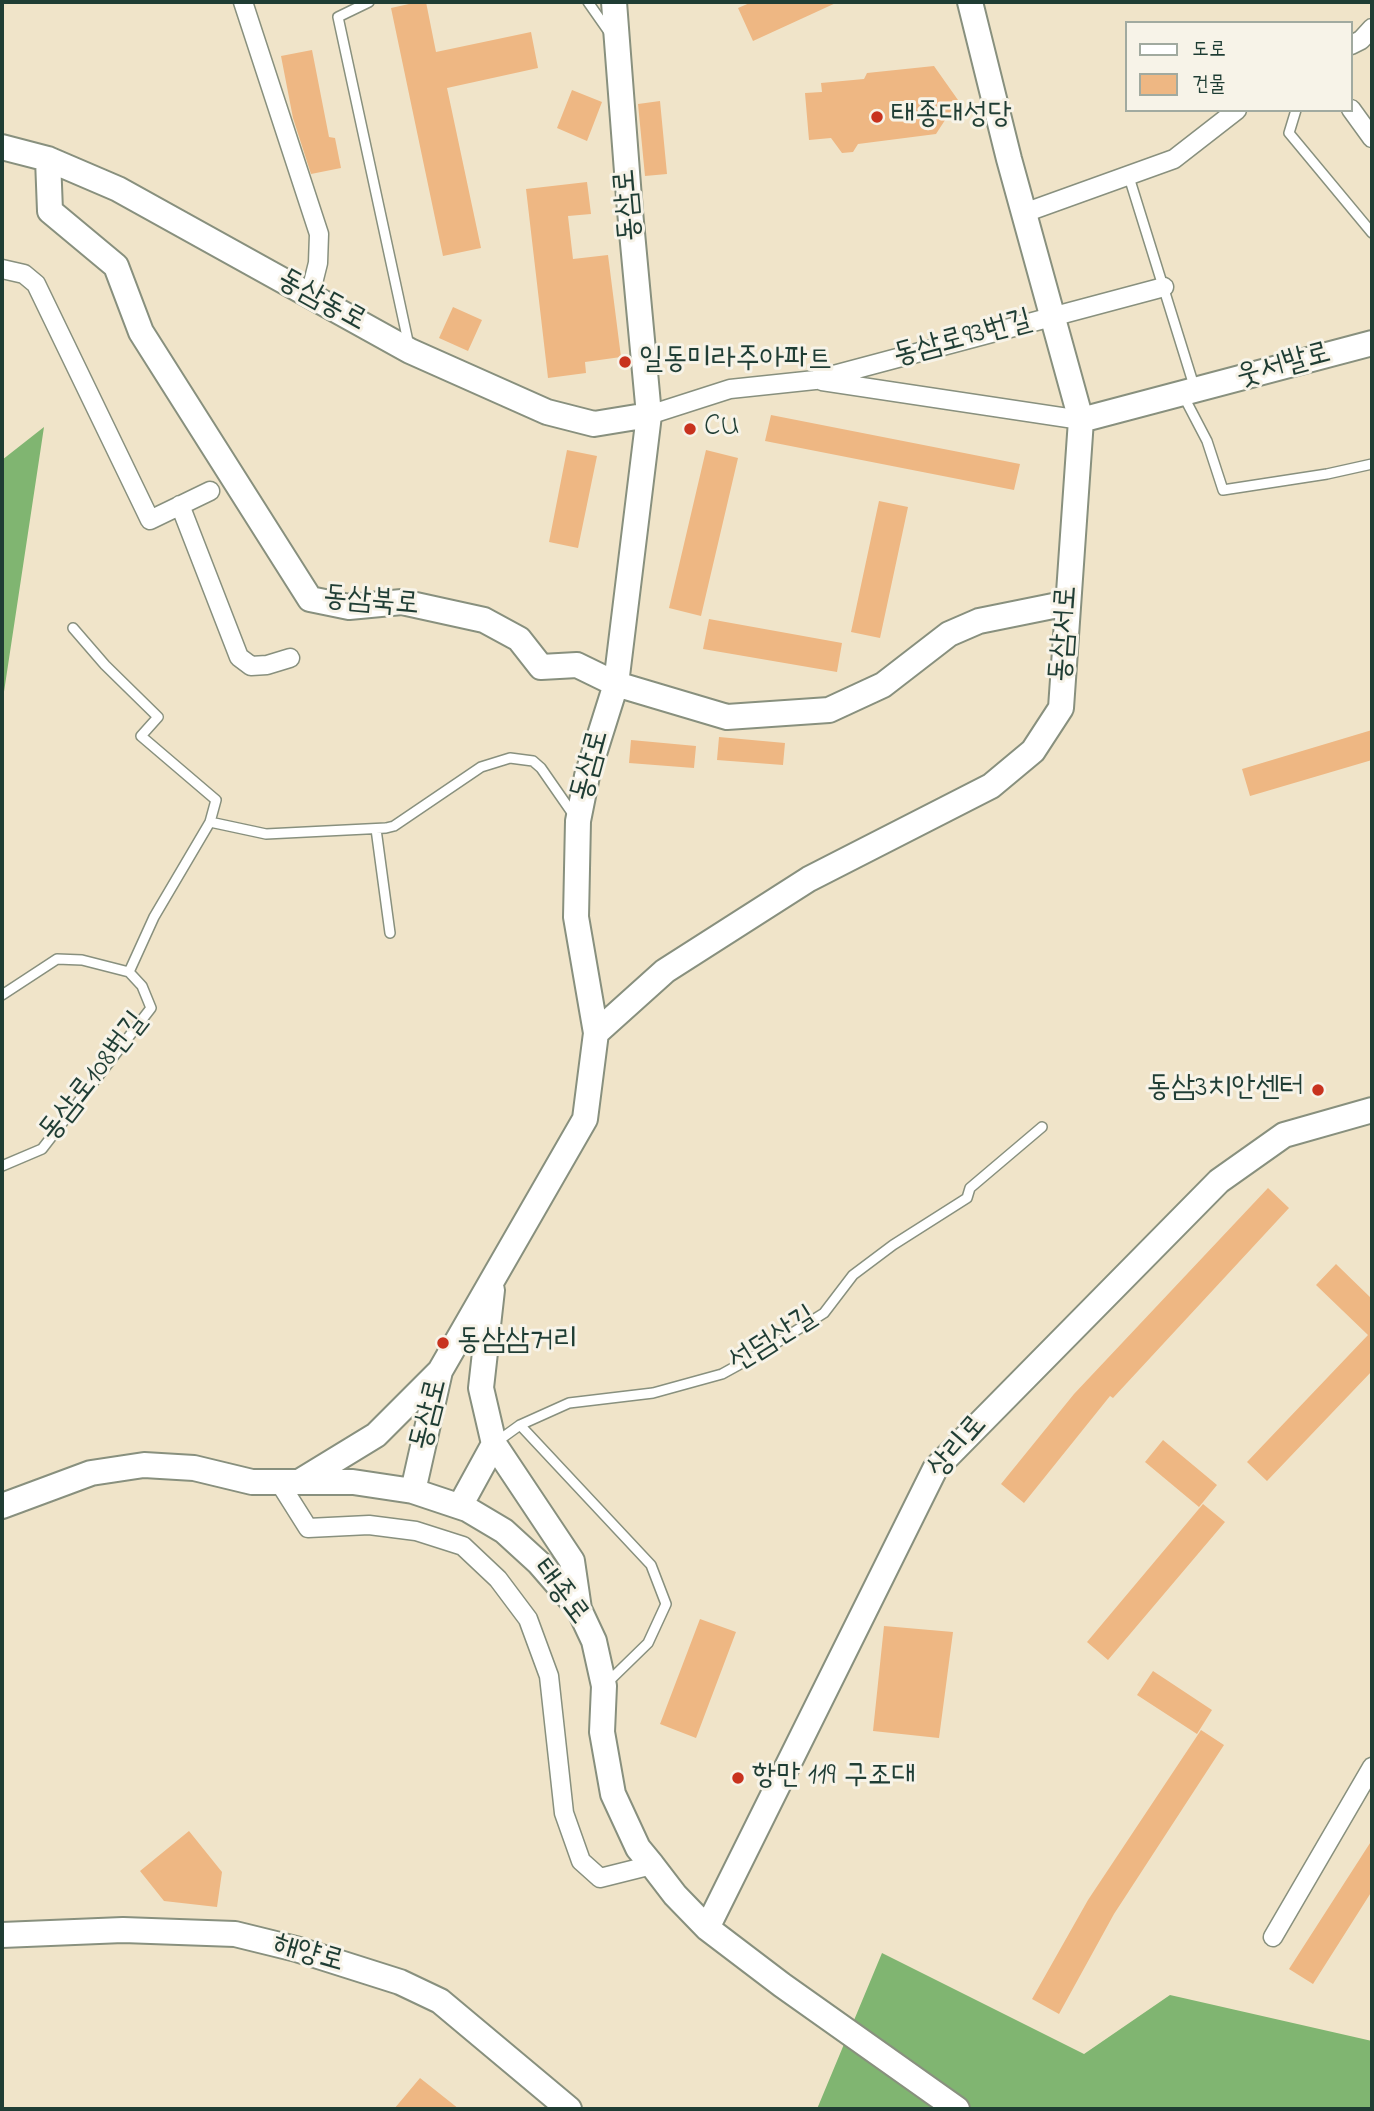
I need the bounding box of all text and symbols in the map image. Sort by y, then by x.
legend [1126,21,1353,112]
text: 도로 [1192,35,1226,65]
text: 건물 [1192,70,1226,100]
place label: 태종대성당 [891,99,1012,135]
marker: 태종대성당 [869,109,885,125]
street label: 동삼로 [609,167,651,243]
street label: 동삼동로 [270,263,372,341]
street label: 동삼로93번길 [890,304,1036,376]
street label: 웃서발로 [1233,337,1335,397]
place label: 일동미라주아파트 [639,344,832,380]
marker: 일동미라주아파트 [617,354,633,370]
place label: CU [704,411,739,447]
marker: CU [682,421,698,437]
street label: 동삼북로 [321,581,421,625]
street label: 동삼서로 [1045,585,1087,683]
street label: 동삼로 [565,726,619,806]
street label: 동삼로108번길 [33,1006,157,1150]
place label: 동삼3치안센터 [1147,1072,1304,1108]
marker: 동삼3치안센터 [1310,1082,1326,1098]
street label: 선덤산길 [724,1300,824,1382]
place label: 동삼삼거리 [457,1325,578,1361]
marker: 동삼삼거리 [435,1335,451,1351]
street label: 동삼로 [405,1376,457,1454]
street label: 상리로 [922,1409,996,1487]
street label: 태종로 [523,1553,595,1633]
place label: 항만 119 구조대 [752,1760,916,1796]
marker: 항만 119 구조대 [730,1770,746,1786]
street label: 해양로 [268,1928,348,1982]

